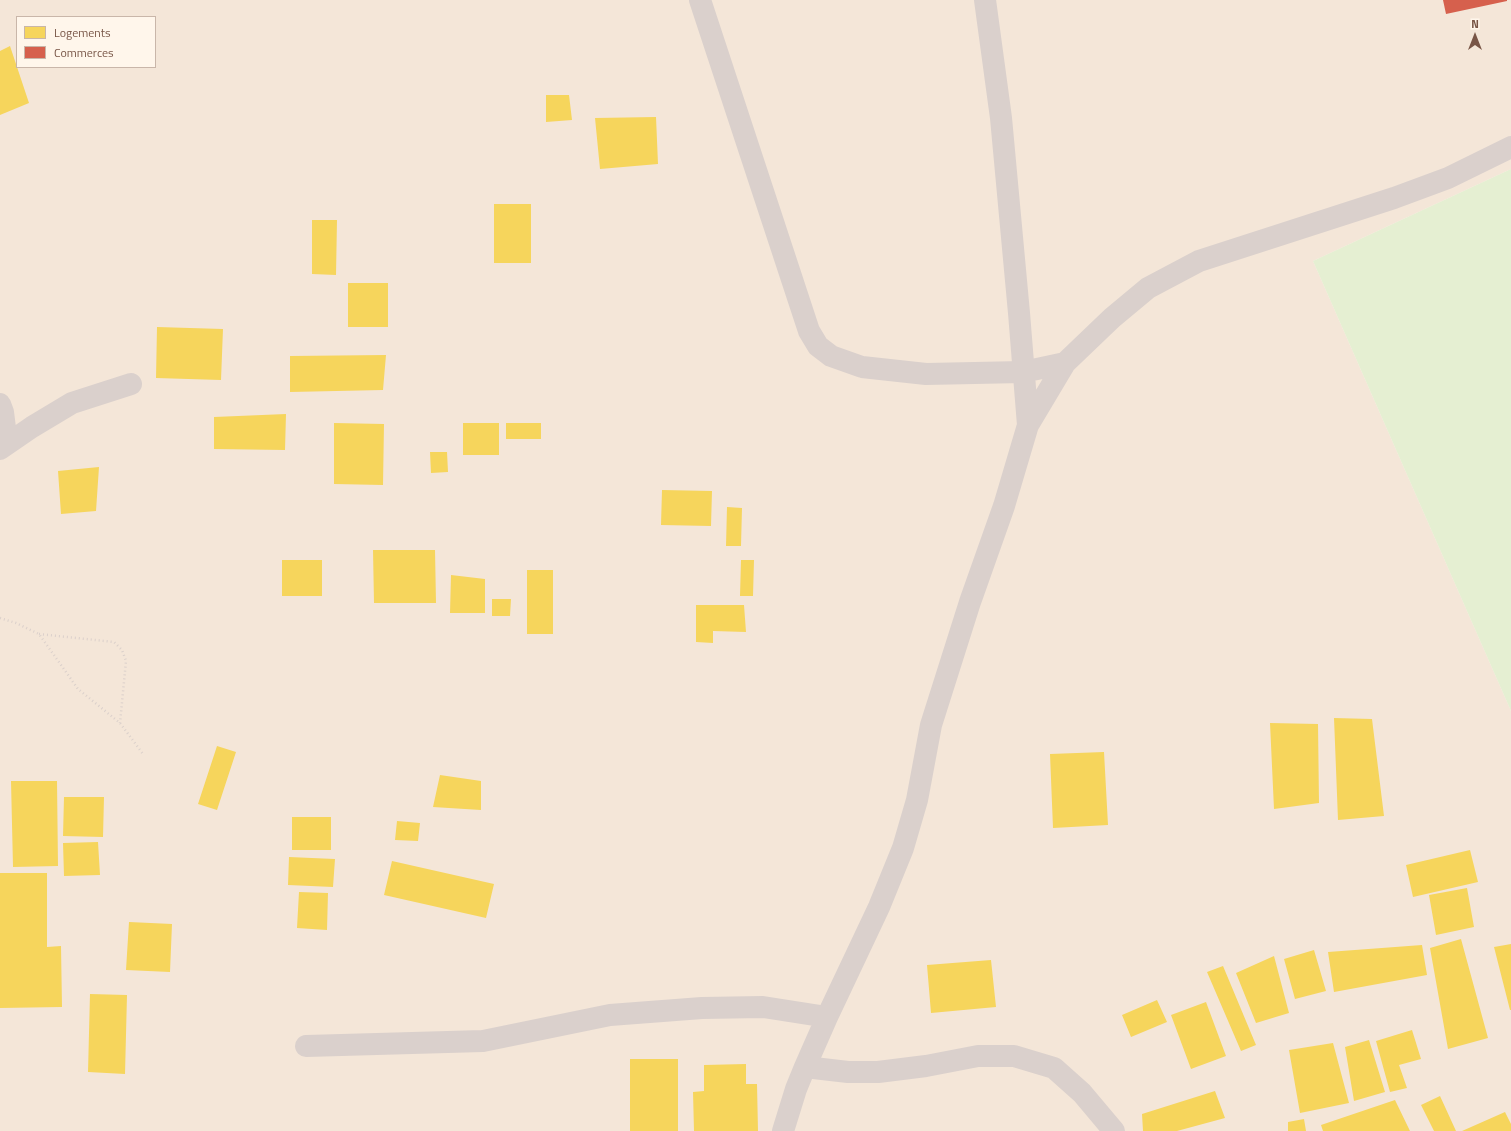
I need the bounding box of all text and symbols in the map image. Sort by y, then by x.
legend [16,16,156,68]
north arrow [1455,16,1495,56]
text: N [1471,16,1479,32]
text: Logements [54,23,111,42]
text: Commerces [54,43,114,62]

